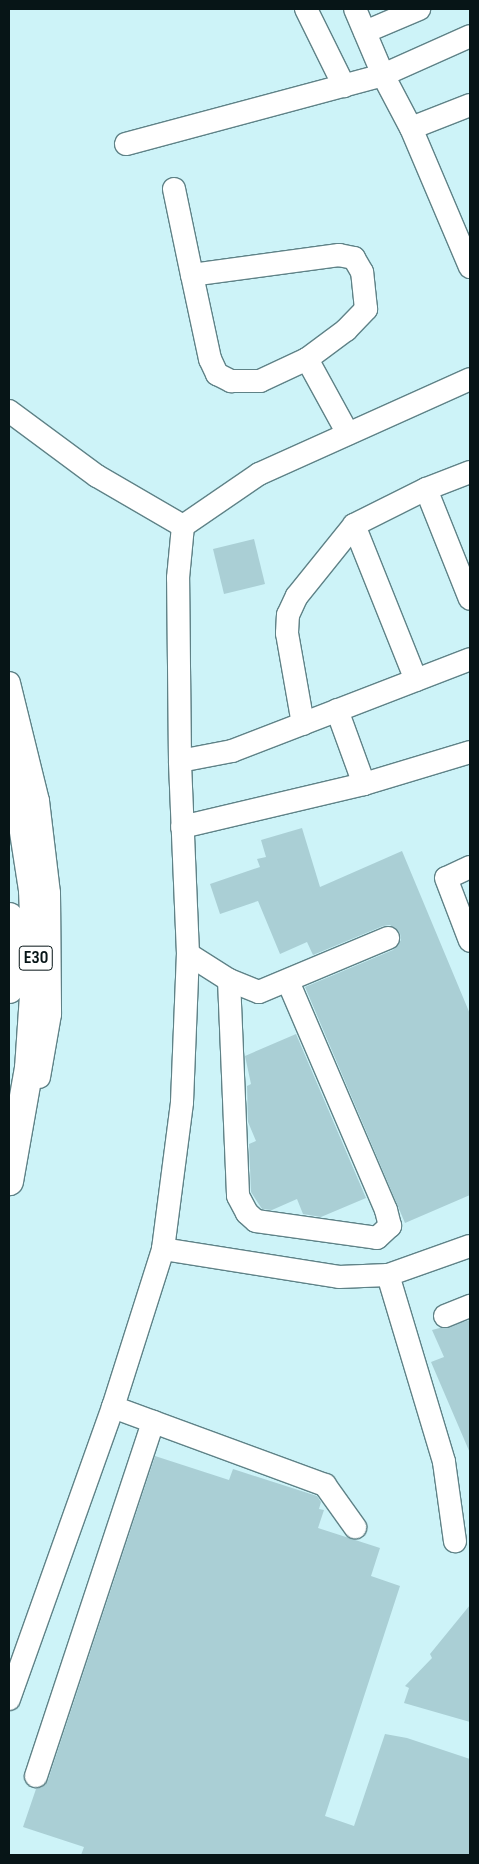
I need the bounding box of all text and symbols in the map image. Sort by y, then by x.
road number: E30 [18,942,54,974]

